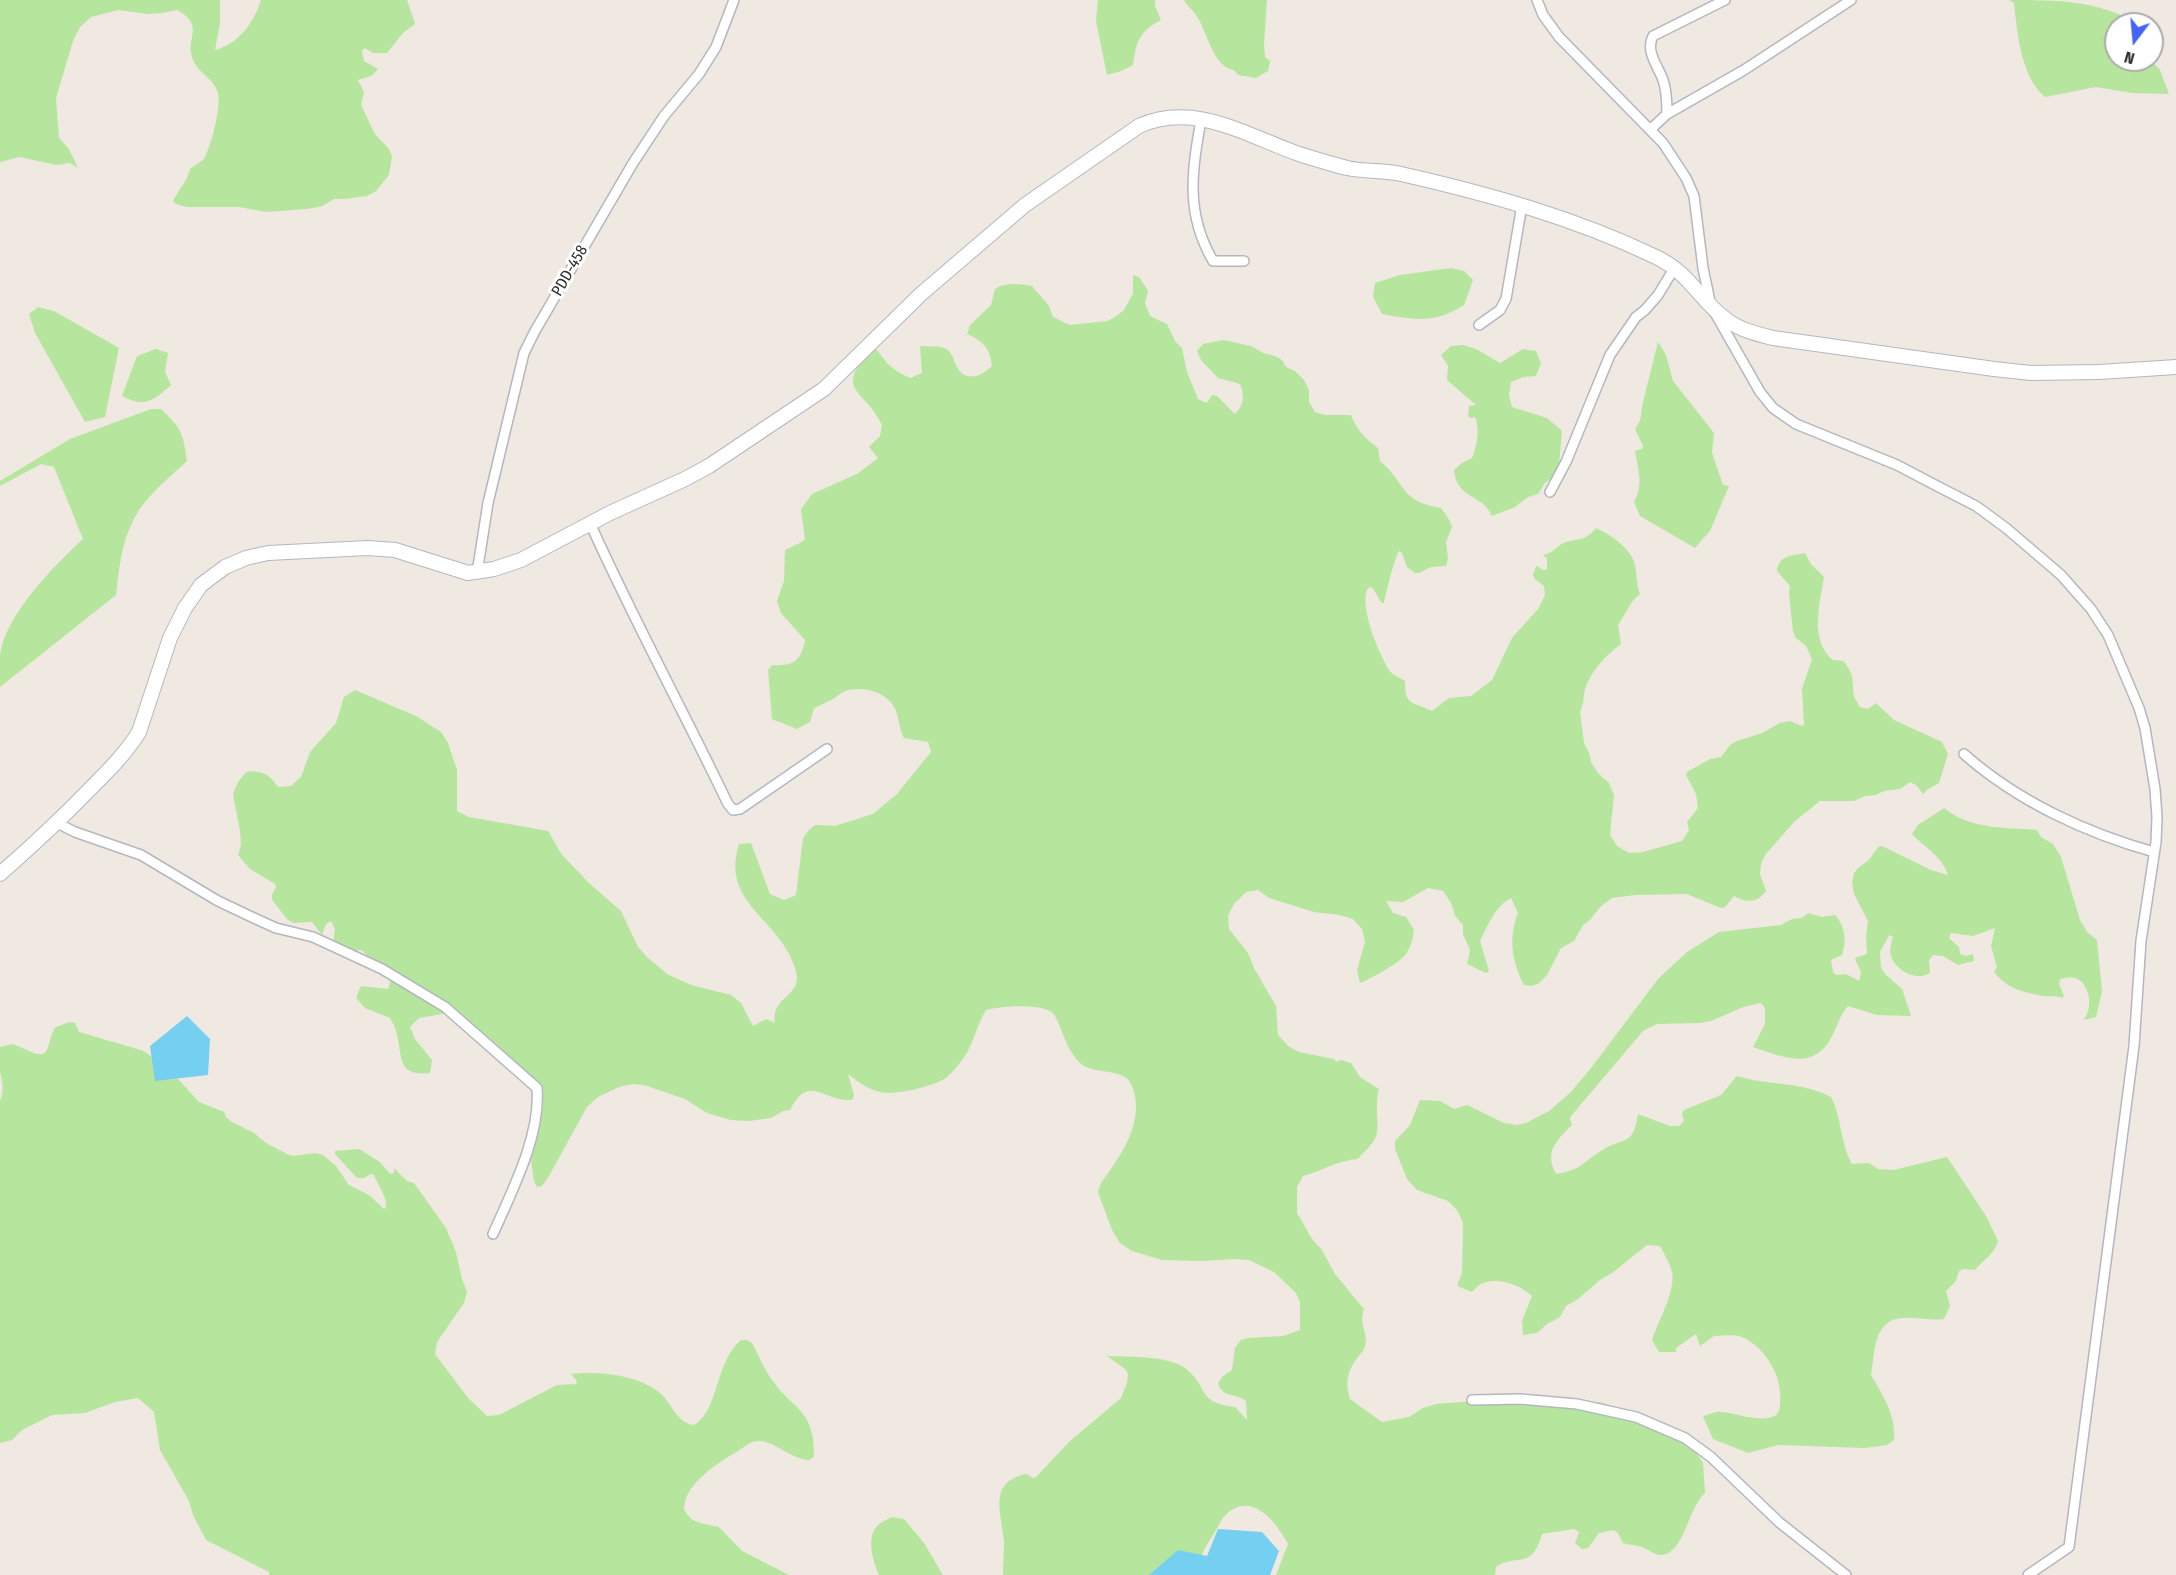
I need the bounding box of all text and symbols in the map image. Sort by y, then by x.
north arrow [2104,12,2164,72]
text: N [2122,47,2137,68]
street label: PDD-458 [548,242,592,300]

